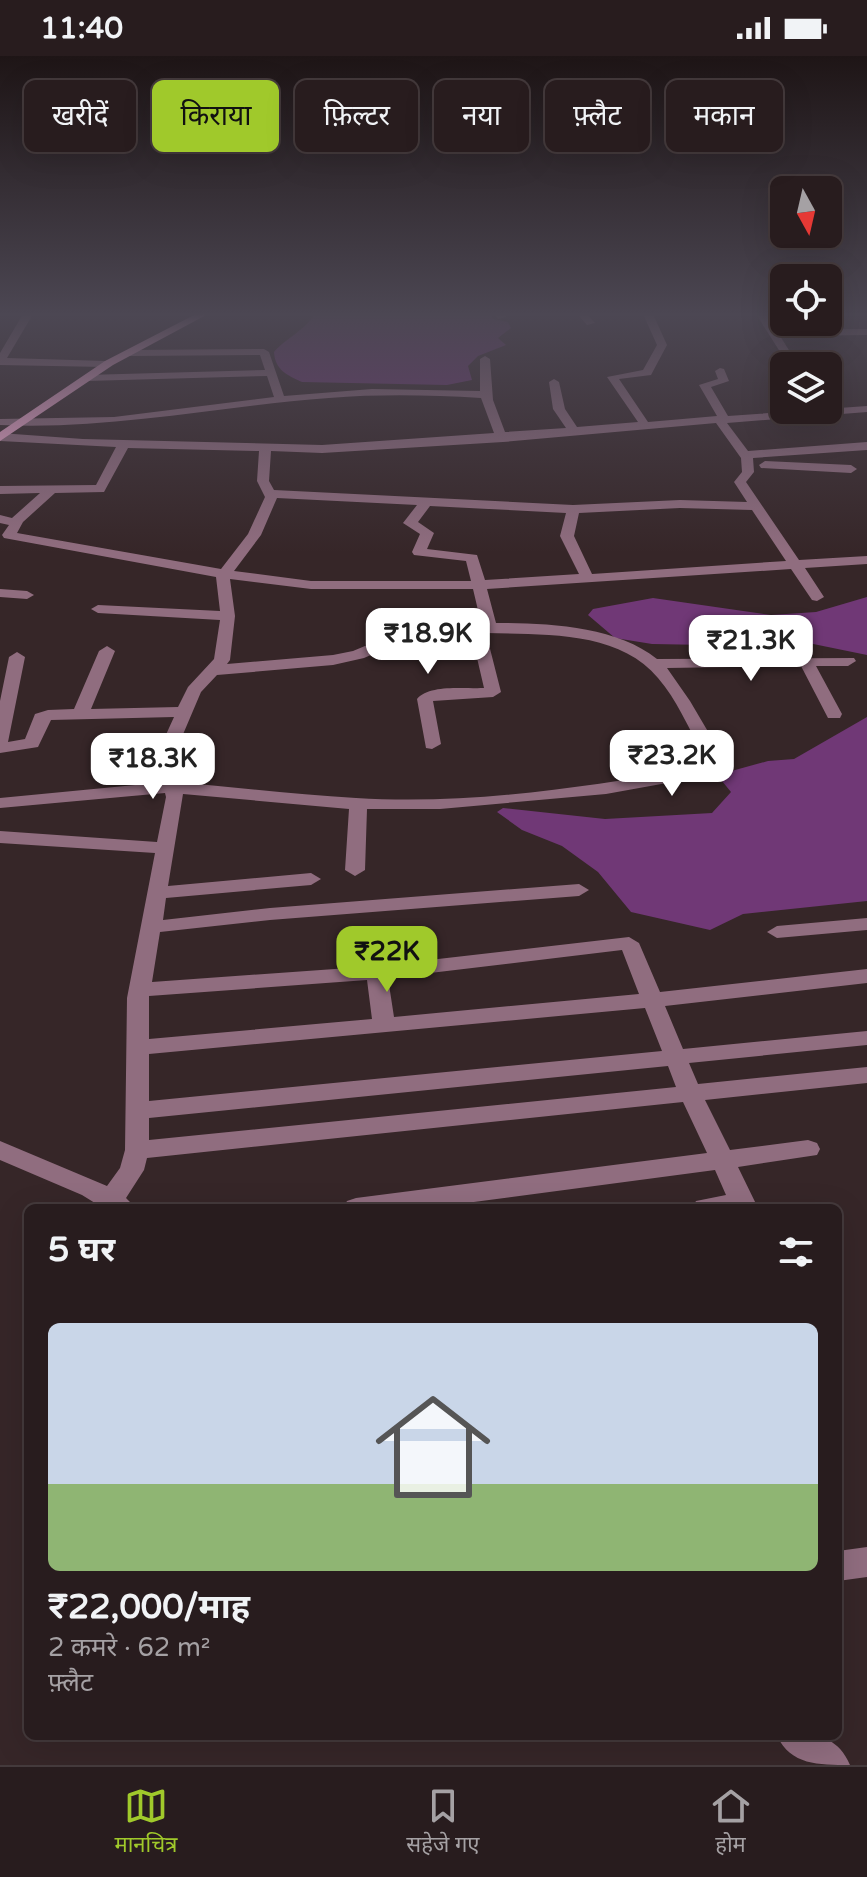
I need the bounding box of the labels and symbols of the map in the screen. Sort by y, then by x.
north arrow [770,176,842,248]
pin: ₹18.9K [363,608,493,676]
pin: ₹21.3K [686,615,816,683]
pin: ₹23.2K [607,730,737,798]
pin: ₹18.3K [88,733,218,801]
pin: ₹22K [340,926,434,994]

